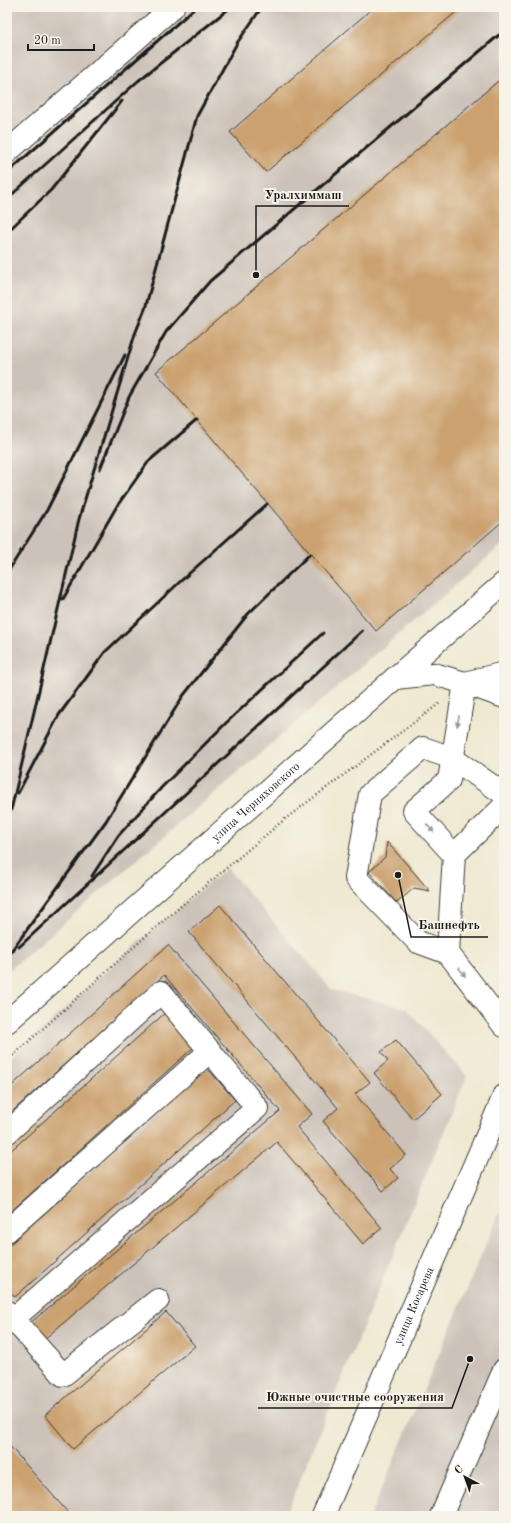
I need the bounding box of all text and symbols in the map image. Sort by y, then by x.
scale bar [28,26,94,52]
text: 20 m [34,35,61,47]
callout: Уралхиммаш [256,181,349,206]
text: Уралхиммаш [264,189,342,202]
one-way arrow [455,715,461,728]
street label: улица Черняховского [210,761,302,844]
one-way arrow [425,823,434,834]
callout: Башнефть [411,912,488,937]
text: Башнефть [418,919,480,932]
one-way arrow [458,967,466,977]
street label: улица Косарева [393,1265,437,1347]
callout: Южные очистные сооружения [258,1383,452,1408]
text: Южные очистные сооружения [266,1391,444,1404]
north arrow [445,1457,485,1497]
text: С [453,1464,466,1477]

